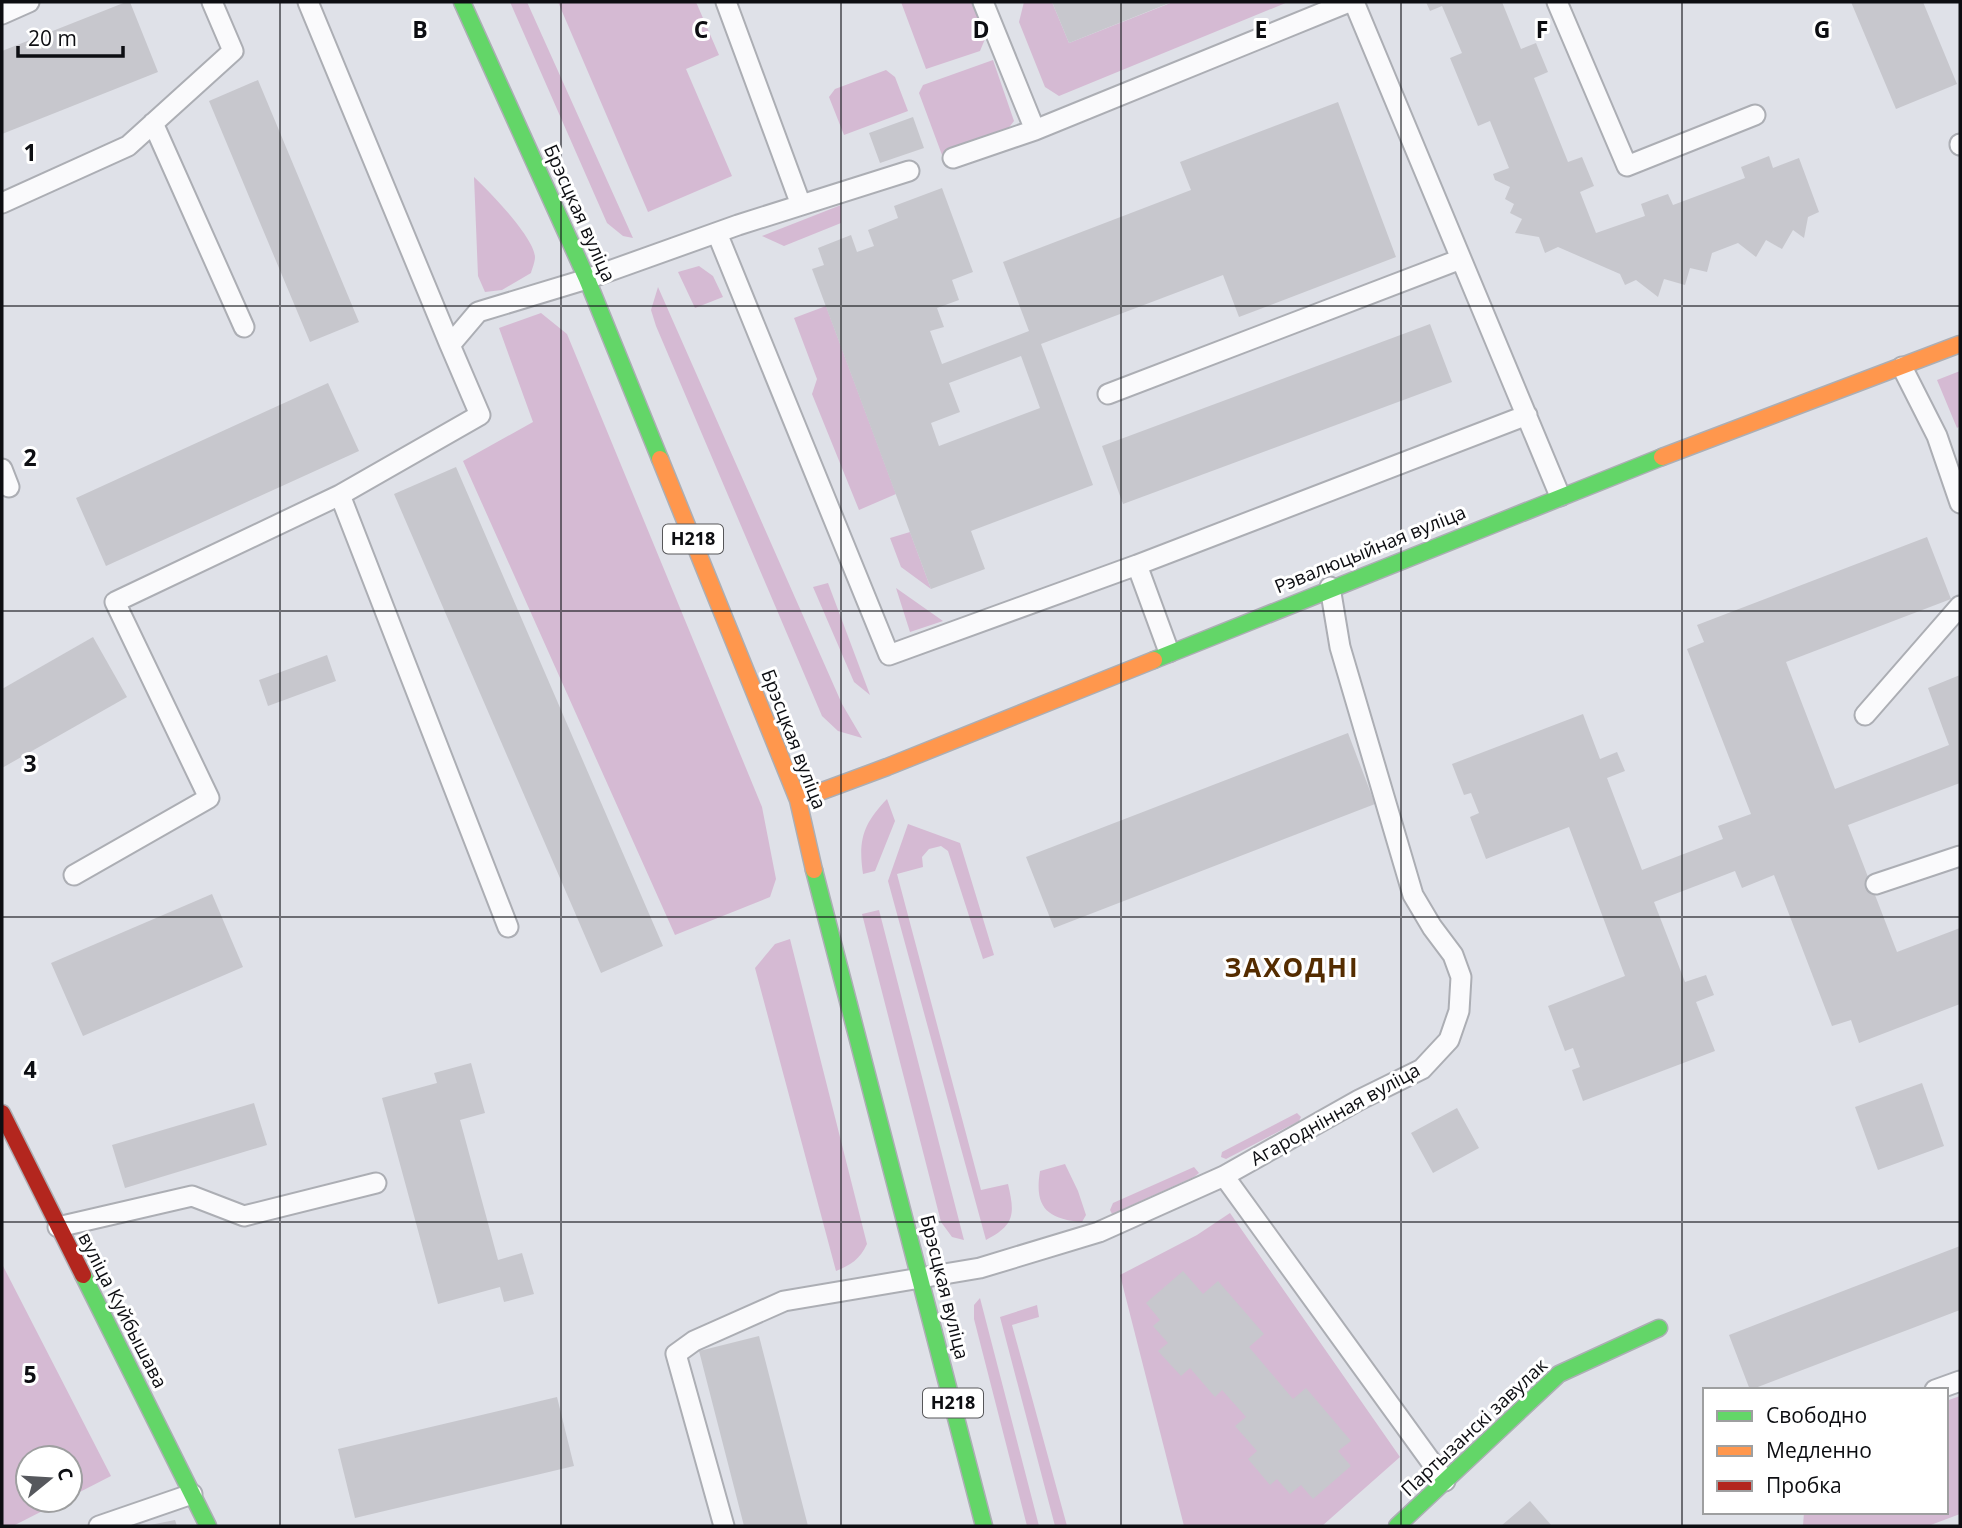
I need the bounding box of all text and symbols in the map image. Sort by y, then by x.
text: B [412,13,428,45]
text: C [694,13,708,45]
text: D [972,13,990,45]
text: E [1255,13,1267,45]
text: F [1536,13,1548,45]
text: G [1814,13,1830,45]
scale bar [18,14,122,58]
text: 20 m [28,24,77,52]
text: 1 [23,136,37,168]
street label: Брэсцкая вуліца [538,140,622,286]
text: 2 [23,441,37,473]
street label: Рэвалюцыйная вуліца [1271,499,1469,599]
road number: Н218 [663,524,723,554]
street label: Брэсцкая вуліца [755,665,833,813]
text: 3 [23,747,37,779]
district label: ЗАХОДНІ [1224,949,1360,985]
text: 4 [23,1053,37,1085]
street label: Агароднінная вуліца [1246,1057,1424,1171]
street label: Брэсцкая вуліца [914,1212,976,1362]
street label: вуліца Куйбышава [72,1228,174,1392]
street label: Партызанскі завулак [1395,1352,1553,1502]
text: 5 [23,1358,37,1390]
road number: Н218 [923,1388,983,1418]
legend [1703,1388,1948,1514]
text: Свободно [1766,1401,1867,1429]
text: Медленно [1766,1436,1872,1464]
north arrow [14,1444,84,1514]
text: С [51,1464,79,1484]
text: Пробка [1766,1471,1842,1499]

